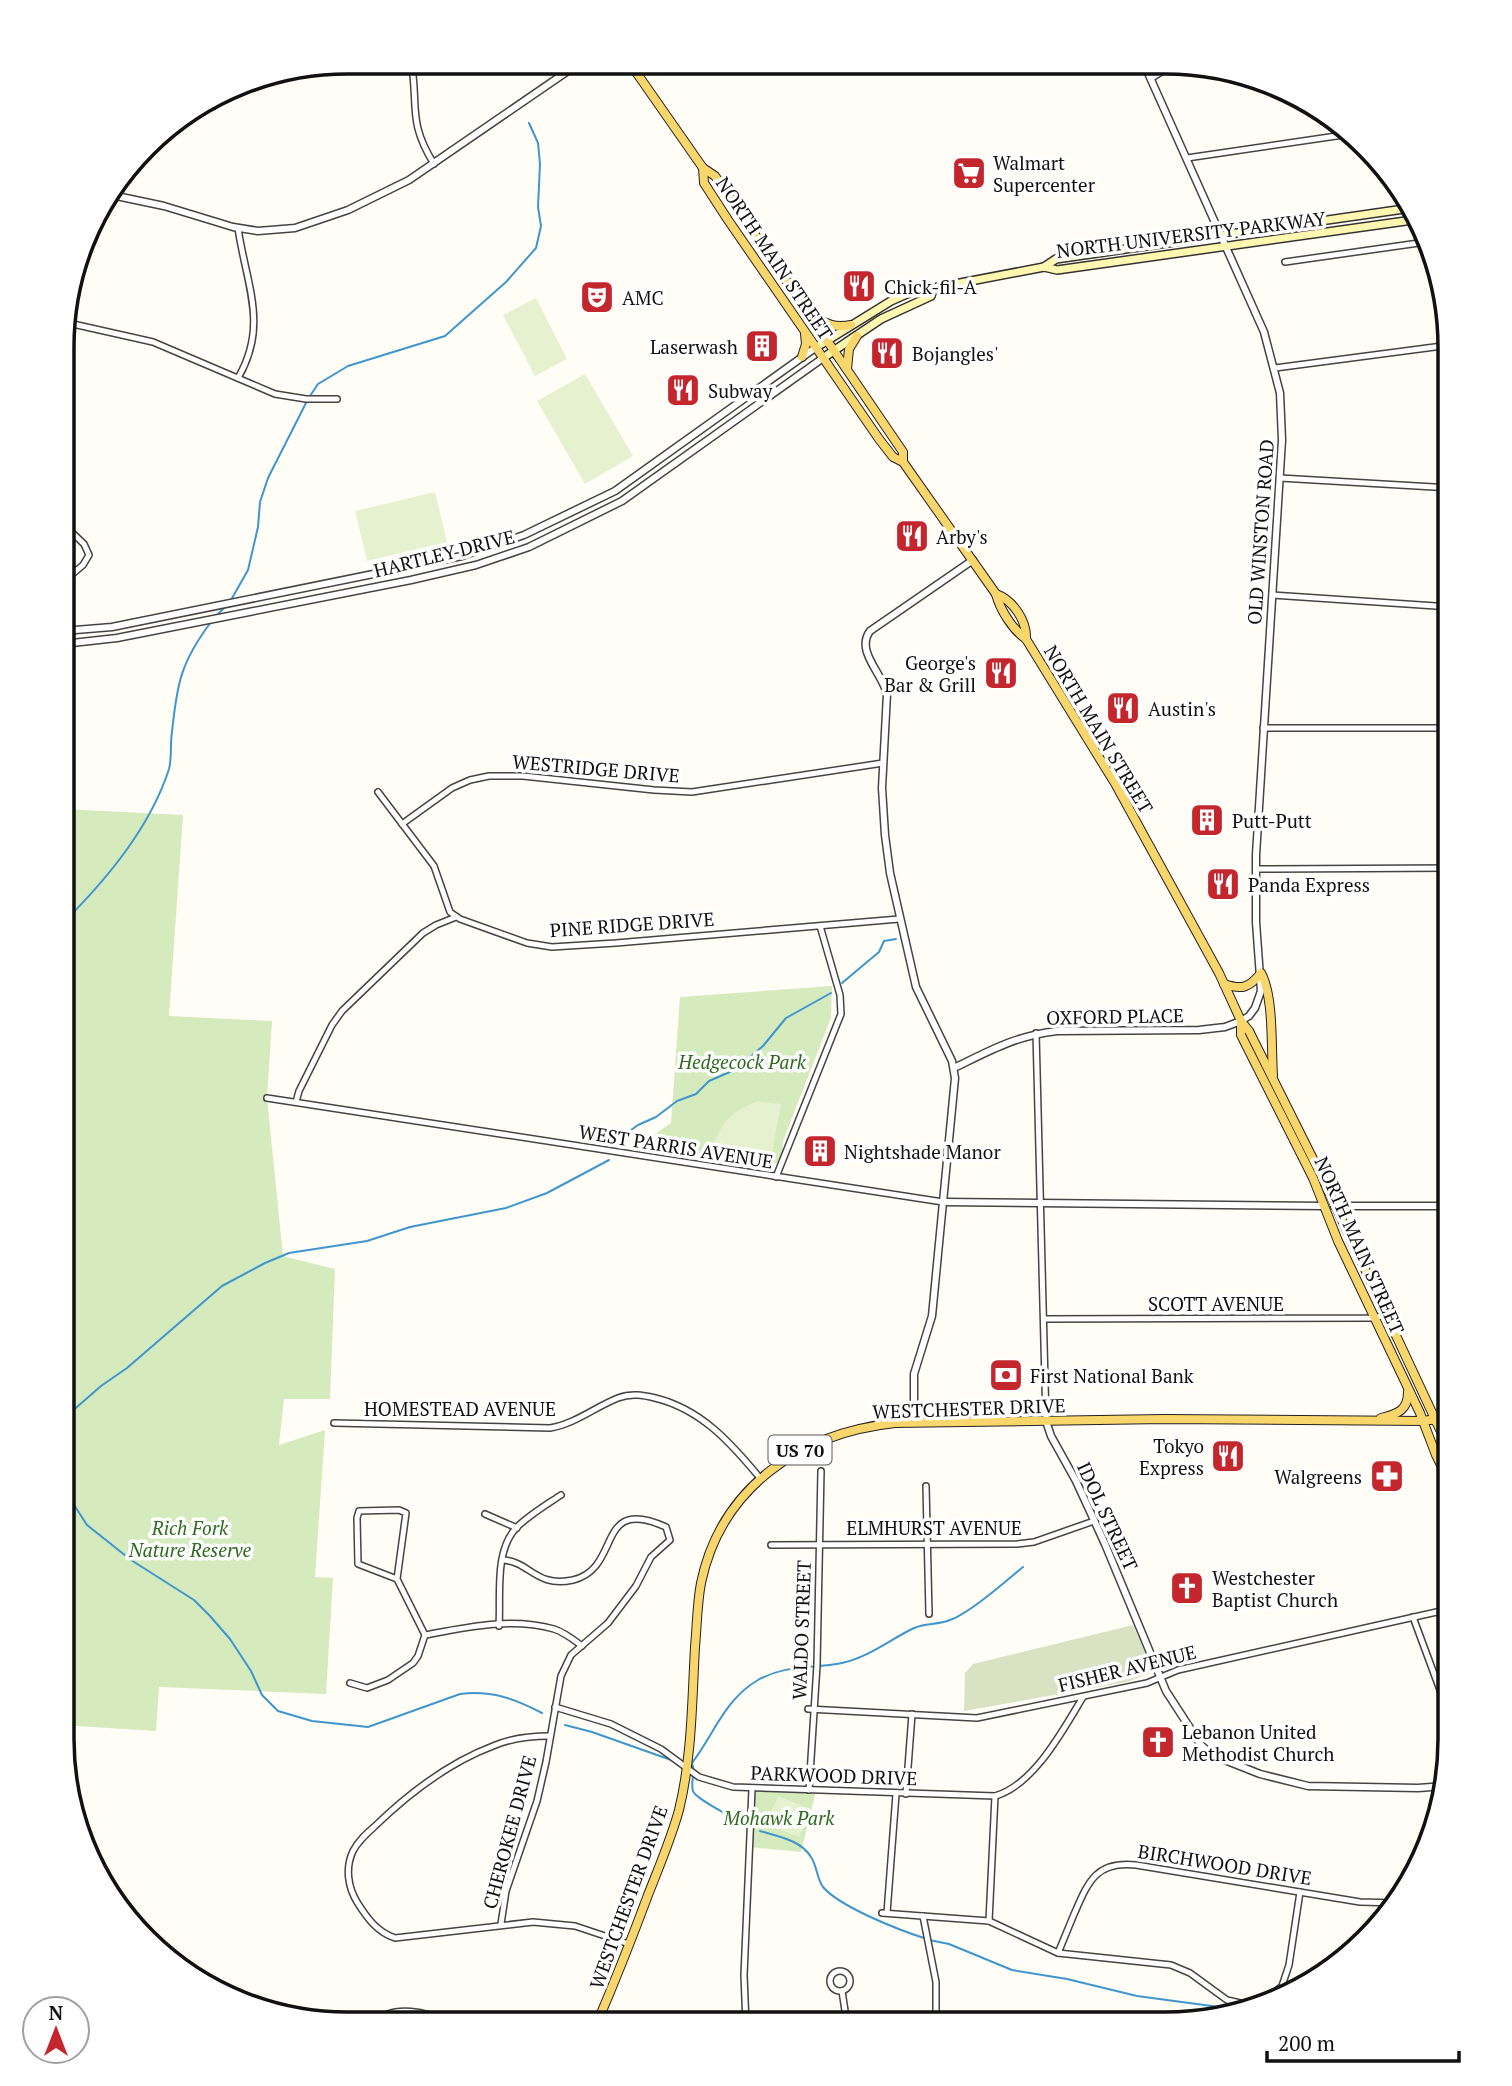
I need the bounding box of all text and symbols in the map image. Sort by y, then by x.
place label: Walmart Supercenter [993,150,1096,197]
supermarket icon: Walmart Supercenter [950,154,988,192]
street label: NORTH MAIN STREET [711,171,839,345]
street label: NORTH UNIVERSITY PARKWAY [1055,205,1328,263]
restaurant icon: Chick-fil-A [840,267,878,305]
place label: Chick-fil-A [884,274,977,299]
theatre icon: AMC [578,278,616,316]
place label: AMC [622,285,664,310]
building icon: Laserwash [743,327,781,365]
place label: Laserwash [650,334,738,359]
restaurant icon: Bojangles' [868,334,906,372]
place label: Bojangles' [912,341,998,366]
restaurant icon: Subway [664,371,702,409]
place label: Subway [708,378,773,403]
street label: OLD WINSTON ROAD [1241,438,1279,626]
restaurant icon: Arby's [893,517,931,555]
street label: HARTLEY DRIVE [371,523,517,583]
place label: Arby's [936,524,988,549]
street label: NORTH MAIN STREET [1039,640,1159,818]
place label: George's Bar & Grill [884,650,976,697]
restaurant icon: George's Bar & Grill [982,654,1020,692]
restaurant icon: Austin's [1104,689,1142,727]
place label: Austin's [1148,696,1216,721]
street label: WESTRIDGE DRIVE [511,748,681,788]
building icon: Putt-Putt [1188,801,1226,839]
place label: Putt-Putt [1232,808,1312,833]
restaurant icon: Panda Express [1204,865,1242,903]
place label: Panda Express [1248,872,1370,897]
street label: PINE RIDGE DRIVE [549,906,715,942]
street label: OXFORD PLACE [1046,1002,1184,1030]
park label: Hedgecock Park [677,1049,807,1074]
street label: WEST PARRIS AVENUE [577,1118,775,1174]
building icon: Nightshade Manor [801,1132,839,1170]
place label: Nightshade Manor [844,1139,1001,1164]
street label: NORTH MAIN STREET [1310,1152,1411,1338]
street label: SCOTT AVENUE [1148,1291,1284,1316]
bank icon: First National Bank [987,1356,1025,1394]
place label: First National Bank [1030,1363,1194,1388]
street label: WESTCHESTER DRIVE [872,1392,1066,1424]
street label: HOMESTEAD AVENUE [364,1396,556,1421]
place label: Tokyo Express [1139,1433,1204,1480]
road number: US 70 [768,1436,832,1464]
restaurant icon: Tokyo Express [1209,1437,1247,1475]
pharmacy icon: Walgreens [1368,1457,1406,1495]
street label: IDOL STREET [1072,1458,1144,1575]
place label: Walgreens [1274,1464,1362,1489]
park label: Rich Fork Nature Reserve [128,1515,251,1562]
street label: ELMHURST AVENUE [846,1515,1022,1540]
street label: WALDO STREET [786,1560,816,1700]
place label: Westchester Baptist Church [1212,1565,1338,1612]
church icon: Westchester Baptist Church [1168,1569,1206,1607]
street label: FISHER AVENUE [1055,1639,1199,1697]
place label: Lebanon United Methodist Church [1182,1719,1335,1766]
church icon: Lebanon United Methodist Church [1139,1723,1177,1761]
street label: CHEROKEE DRIVE [476,1752,542,1912]
street label: PARKWOOD DRIVE [750,1760,918,1790]
street label: WESTCHESTER DRIVE [583,1802,673,1992]
park label: Mohawk Park [723,1805,835,1830]
street label: BIRCHWOOD DRIVE [1136,1838,1314,1890]
north arrow [21,1995,91,2065]
text: N [49,2000,64,2025]
scale bar [1267,2020,1460,2064]
text: 200 m [1278,2029,1335,2057]

